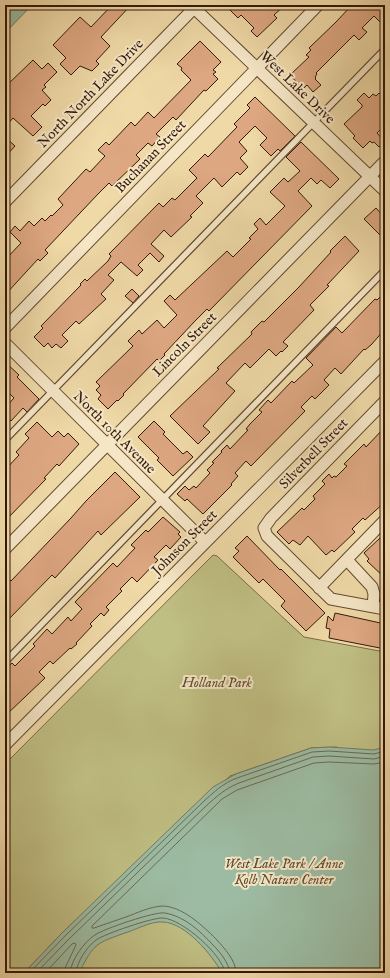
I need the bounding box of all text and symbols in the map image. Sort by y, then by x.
street label: North North Lake Drive [34,35,148,152]
street label: West Lake Drive [256,47,339,128]
street label: Buchanan Street [111,116,190,197]
street label: Lincoln Street [149,309,221,381]
street label: North 10th Avenue [69,388,160,478]
street label: Silverbell Street [275,414,352,493]
street label: Johnson Street [147,506,221,581]
park label: Holland Park [181,674,252,692]
park label: West Lake Park / Anne Kolb Nature Center [225,855,343,889]

